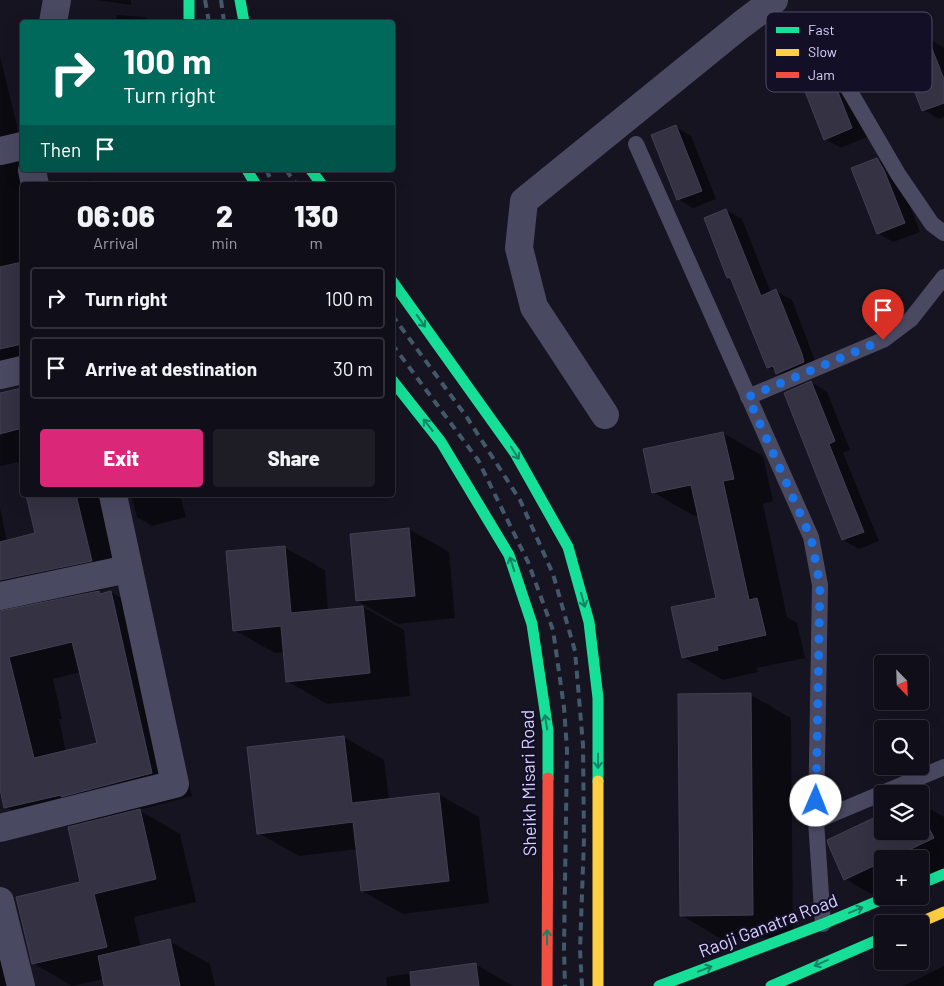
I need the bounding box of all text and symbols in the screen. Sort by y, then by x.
legend [766,12,932,92]
text: Fast [808,21,834,38]
text: 100 m [123,39,212,81]
icon: right [40,40,105,105]
text: Slow [808,43,837,60]
text: Jam [808,66,835,83]
text: Turn right [123,81,216,107]
icon: arrive [91,135,119,163]
text: Then [40,138,81,161]
text: 06:06 [77,197,155,233]
text: 2 [216,197,233,233]
text: 130 [294,197,338,233]
text: Arrival [93,233,138,252]
text: min [211,233,237,252]
text: m [310,233,323,252]
icon: right [42,284,70,312]
text: Turn right [85,287,167,310]
text: 100 m [325,287,373,310]
pin [862,289,904,340]
icon: arrive [869,296,897,324]
one-way arrow [416,313,426,327]
icon: arrive [42,354,70,382]
text: Arrive at destination [85,357,257,380]
text: 30 m [333,357,373,380]
one-way arrow [423,419,434,432]
button: Exit [40,429,203,487]
button: Share [213,429,375,487]
one-way arrow [510,446,520,460]
one-way arrow [507,557,516,572]
one-way arrow [578,591,588,607]
north arrow [874,655,929,710]
map controls [874,655,929,970]
street label: Sheikh Misari Road [516,710,540,856]
one-way arrow [541,715,551,731]
button: search [874,720,929,775]
one-way arrow [593,752,603,769]
position arrow [789,774,841,826]
button: layers [874,785,929,840]
button: + [874,850,929,905]
street label: Raoji Ganatra Road [695,888,841,962]
one-way arrow [848,905,863,914]
button: − [874,915,929,970]
one-way arrow [542,930,552,946]
one-way arrow [814,959,829,969]
one-way arrow [696,964,712,973]

